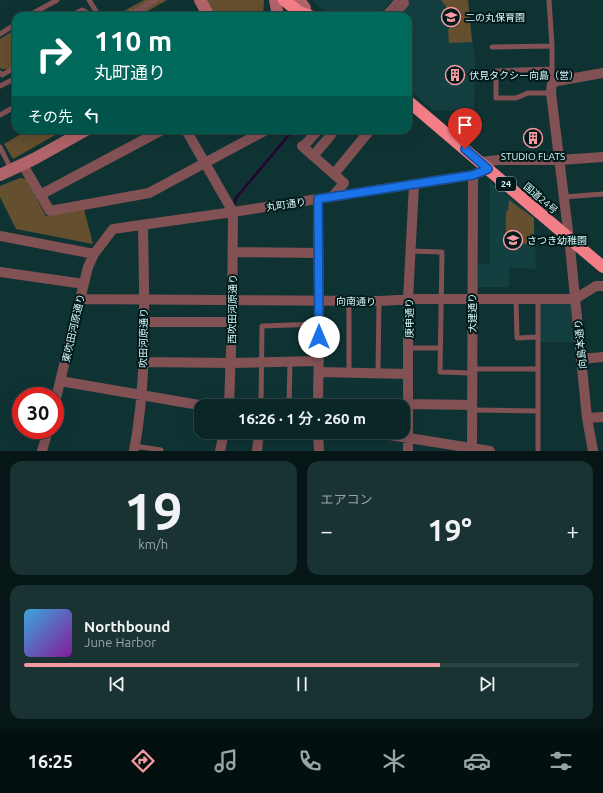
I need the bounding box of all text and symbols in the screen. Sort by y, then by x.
school or university icon: 二の丸保育園 [440,6,462,28]
place label: 二の丸保育園 [465,12,525,23]
text: 110 m [94,25,172,56]
icon: right [28,28,80,80]
text: 丸町通り [94,62,166,82]
building icon: 伏見タクシー向島（営） [444,64,466,86]
place label: 伏見タクシー向島（営） [469,70,579,81]
icon: left [81,104,103,126]
text: その先 [28,108,73,125]
pin [448,108,482,149]
icon: arrive [454,114,476,136]
building icon: STUDIO FLATS [522,127,544,149]
place label: STUDIO FLATS [501,151,565,162]
road number: 24 [496,177,516,191]
street label: 国道24号 [521,181,560,216]
street label: 丸町通り [265,196,307,213]
school or university icon: さつき幼稚園 [502,229,524,251]
place label: さつき幼稚園 [527,235,587,246]
street label: 西吹田河原通り [226,274,239,344]
street label: 東吹田河原通り [60,293,87,363]
street label: 大建通り [467,293,478,333]
street label: 向南通り [336,296,376,307]
street label: 庚申通り [404,298,415,338]
street label: 吹田河原通り [137,308,150,368]
position arrow [298,316,340,358]
street label: 向島本通り [572,319,589,369]
speed limit sign: 30 [12,387,64,439]
text: 16:26 · 1 分 · 260 m [238,410,366,427]
text: 19 [124,482,183,540]
text: エアコン [321,492,373,506]
text: 19° [428,513,472,547]
text: − [321,518,333,543]
text: + [567,518,579,543]
text: km/h [138,537,168,551]
text: Northbound [84,618,170,635]
text: June Harbor [84,635,156,649]
icon: previous [106,673,128,695]
icon: pause [291,673,313,695]
icon: next [476,673,498,695]
icon: directions [129,747,157,775]
icon: music [212,747,240,775]
icon: phone [296,747,324,775]
icon: climate [380,747,408,775]
icon: car [463,747,491,775]
icon: filters [547,747,575,775]
text: 16:25 [28,751,73,771]

